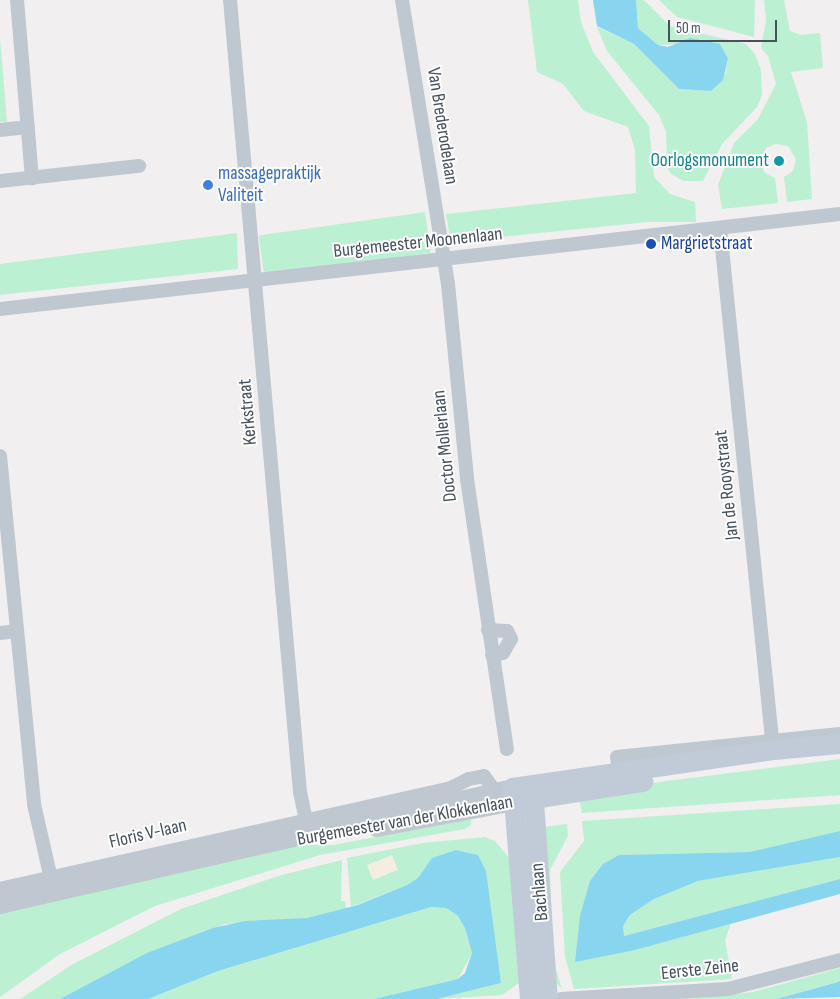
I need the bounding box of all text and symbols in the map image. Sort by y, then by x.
scale bar [670,10,779,42]
text: 50 m [676,19,701,38]
street label: Van Brederodelaan [422,66,462,186]
place label: Oorlogsmonument [650,150,769,172]
marker: Oorlogsmonument [773,155,785,167]
place label: massagepraktijk Valiteit [218,163,321,207]
marker: massagepraktijk Valiteit [202,179,214,191]
street label: Burgemeester Moonenlaan [332,223,504,263]
place label: Margrietstraat [661,233,753,255]
marker: Margrietstraat [645,238,657,250]
street label: Kerkstraat [234,378,262,446]
street label: Doctor Mollerlaan [428,389,462,503]
street label: Jan de Rooystraat [710,429,744,541]
street label: Burgemeester van der Klokkenlaan [295,791,515,851]
street label: Floris V-laan [107,814,189,854]
street label: Bachlaan [526,862,554,922]
street label: Eerste Zeine [660,955,740,985]

